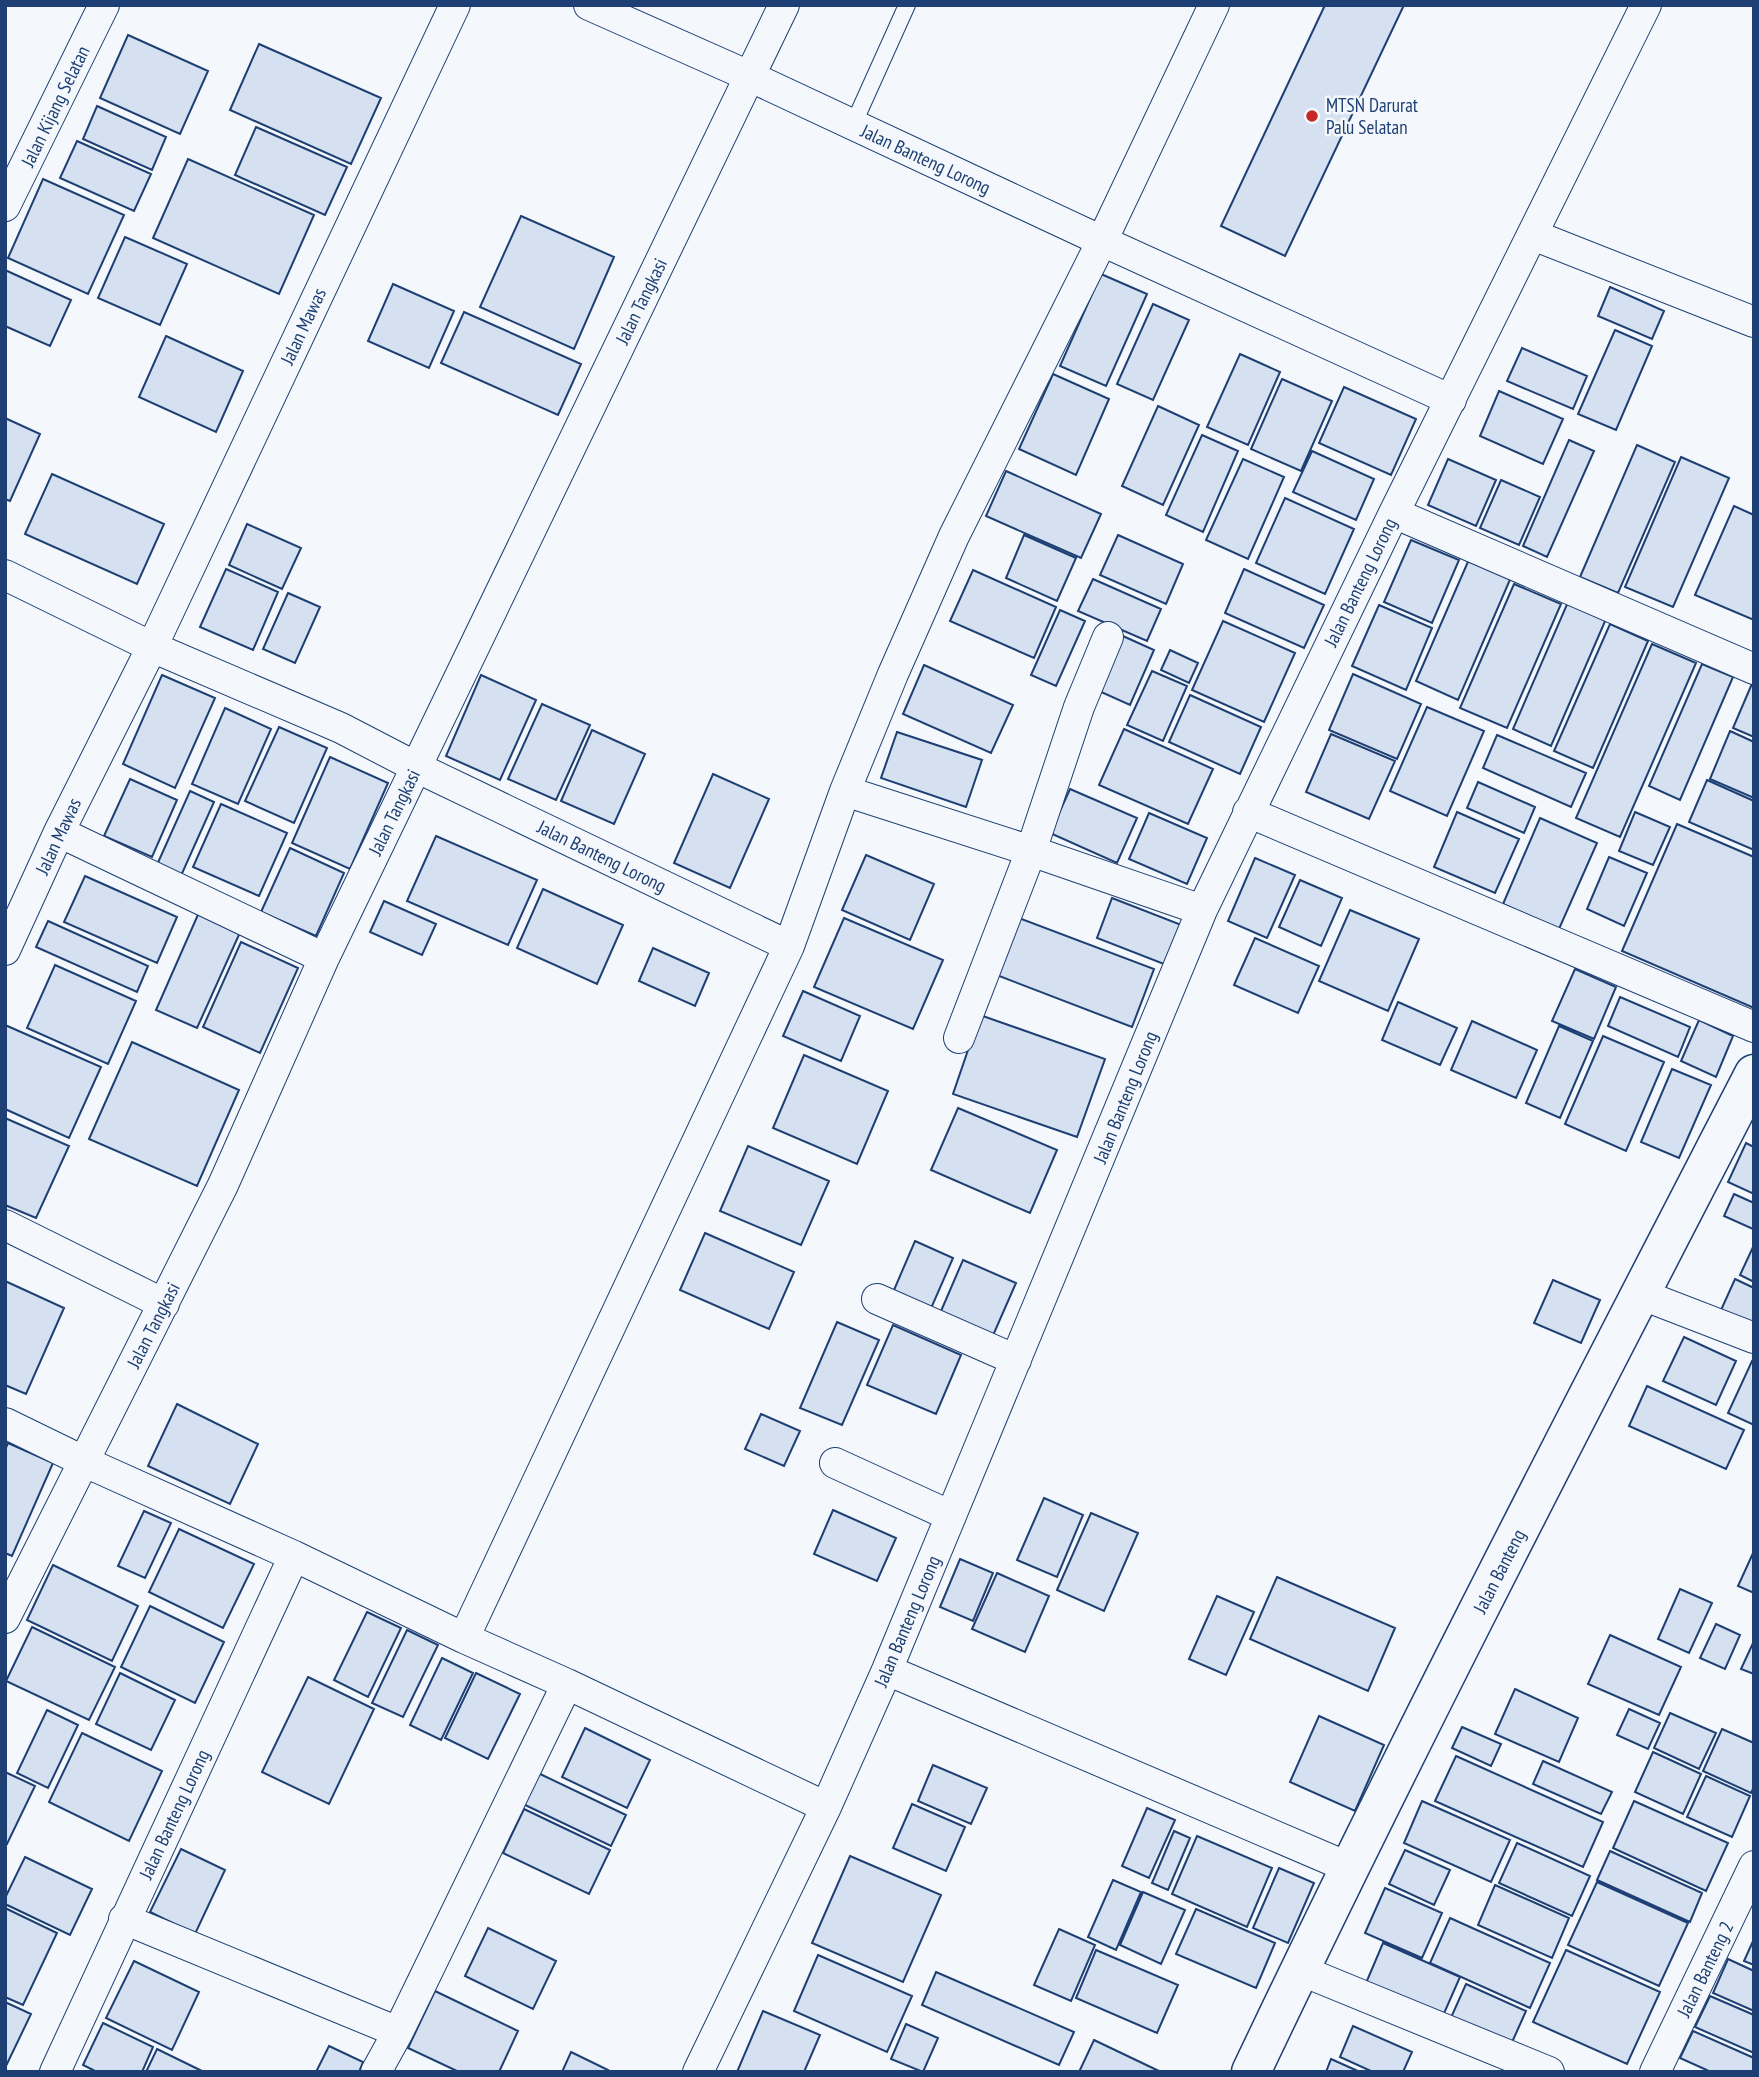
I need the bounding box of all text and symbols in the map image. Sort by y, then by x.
street label: Jalan Kijang Selatan [15,42,95,171]
place label: MTSN Darurat Palu Selatan [1326,93,1419,139]
marker: MTSN Darurat Palu Selatan [1304,108,1320,124]
street label: Jalan Banteng Lorong [856,118,995,199]
street label: Jalan Tangkasi [609,254,672,349]
street label: Jalan Mawas [274,284,331,369]
street label: Jalan Banteng Lorong [1318,514,1402,651]
street label: Jalan Tangkasi [362,765,425,860]
street label: Jalan Mawas [29,794,86,879]
street label: Jalan Banteng Lorong [533,814,670,898]
street label: Jalan Banteng Lorong [1087,1028,1162,1167]
street label: Jalan Tangkasi [121,1278,185,1373]
street label: Jalan Banteng [1467,1525,1530,1618]
street label: Jalan Banteng Lorong [868,1552,945,1691]
street label: Jalan Banteng Lorong [133,1745,214,1884]
street label: Jalan Banteng 2 [1671,1917,1738,2022]

